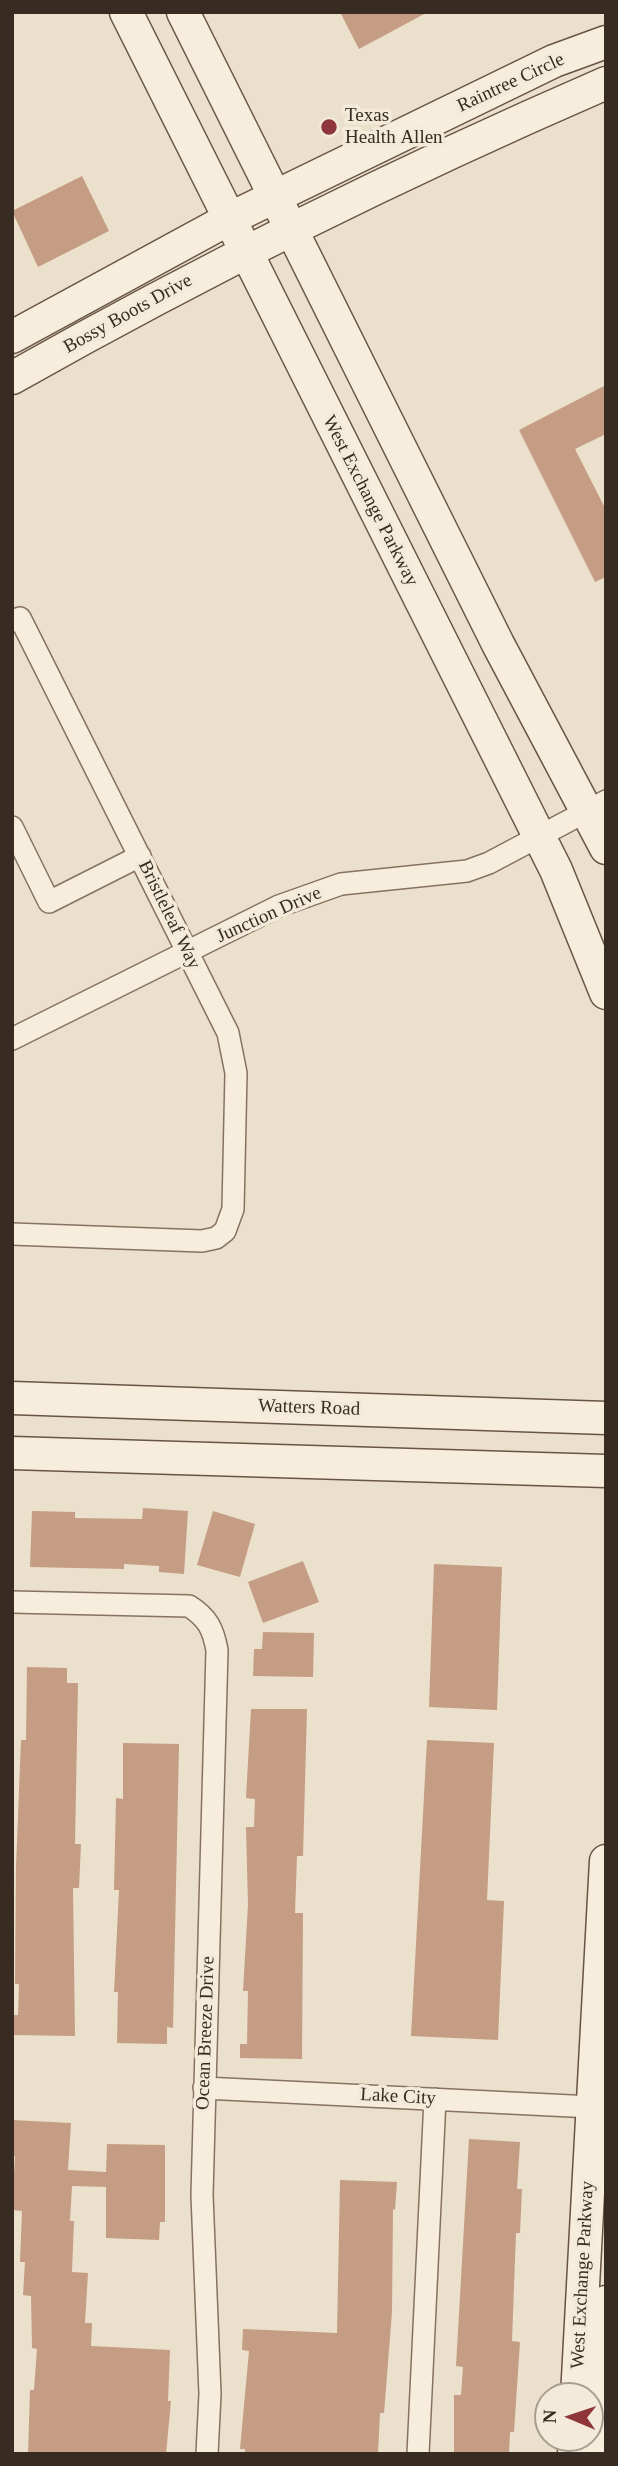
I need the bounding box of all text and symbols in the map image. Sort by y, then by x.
street label: Raintree Circle [454,48,568,118]
place label: Texas Health Allen [345,105,443,149]
marker: Texas Health Allen [319,117,339,137]
street label: Bossy Boots Drive [60,269,196,359]
street label: West Exchange Parkway [317,412,423,590]
street label: Bristleleaf Way [133,857,205,973]
street label: Junction Drive [213,882,325,948]
street label: Watters Road [257,1395,361,1421]
street label: Ocean Breeze Drive [192,1956,220,2110]
street label: Lake City [360,2084,436,2110]
street label: West Exchange Parkway [567,2180,599,2370]
north arrow [534,2382,604,2452]
text: N [539,2409,560,2424]

